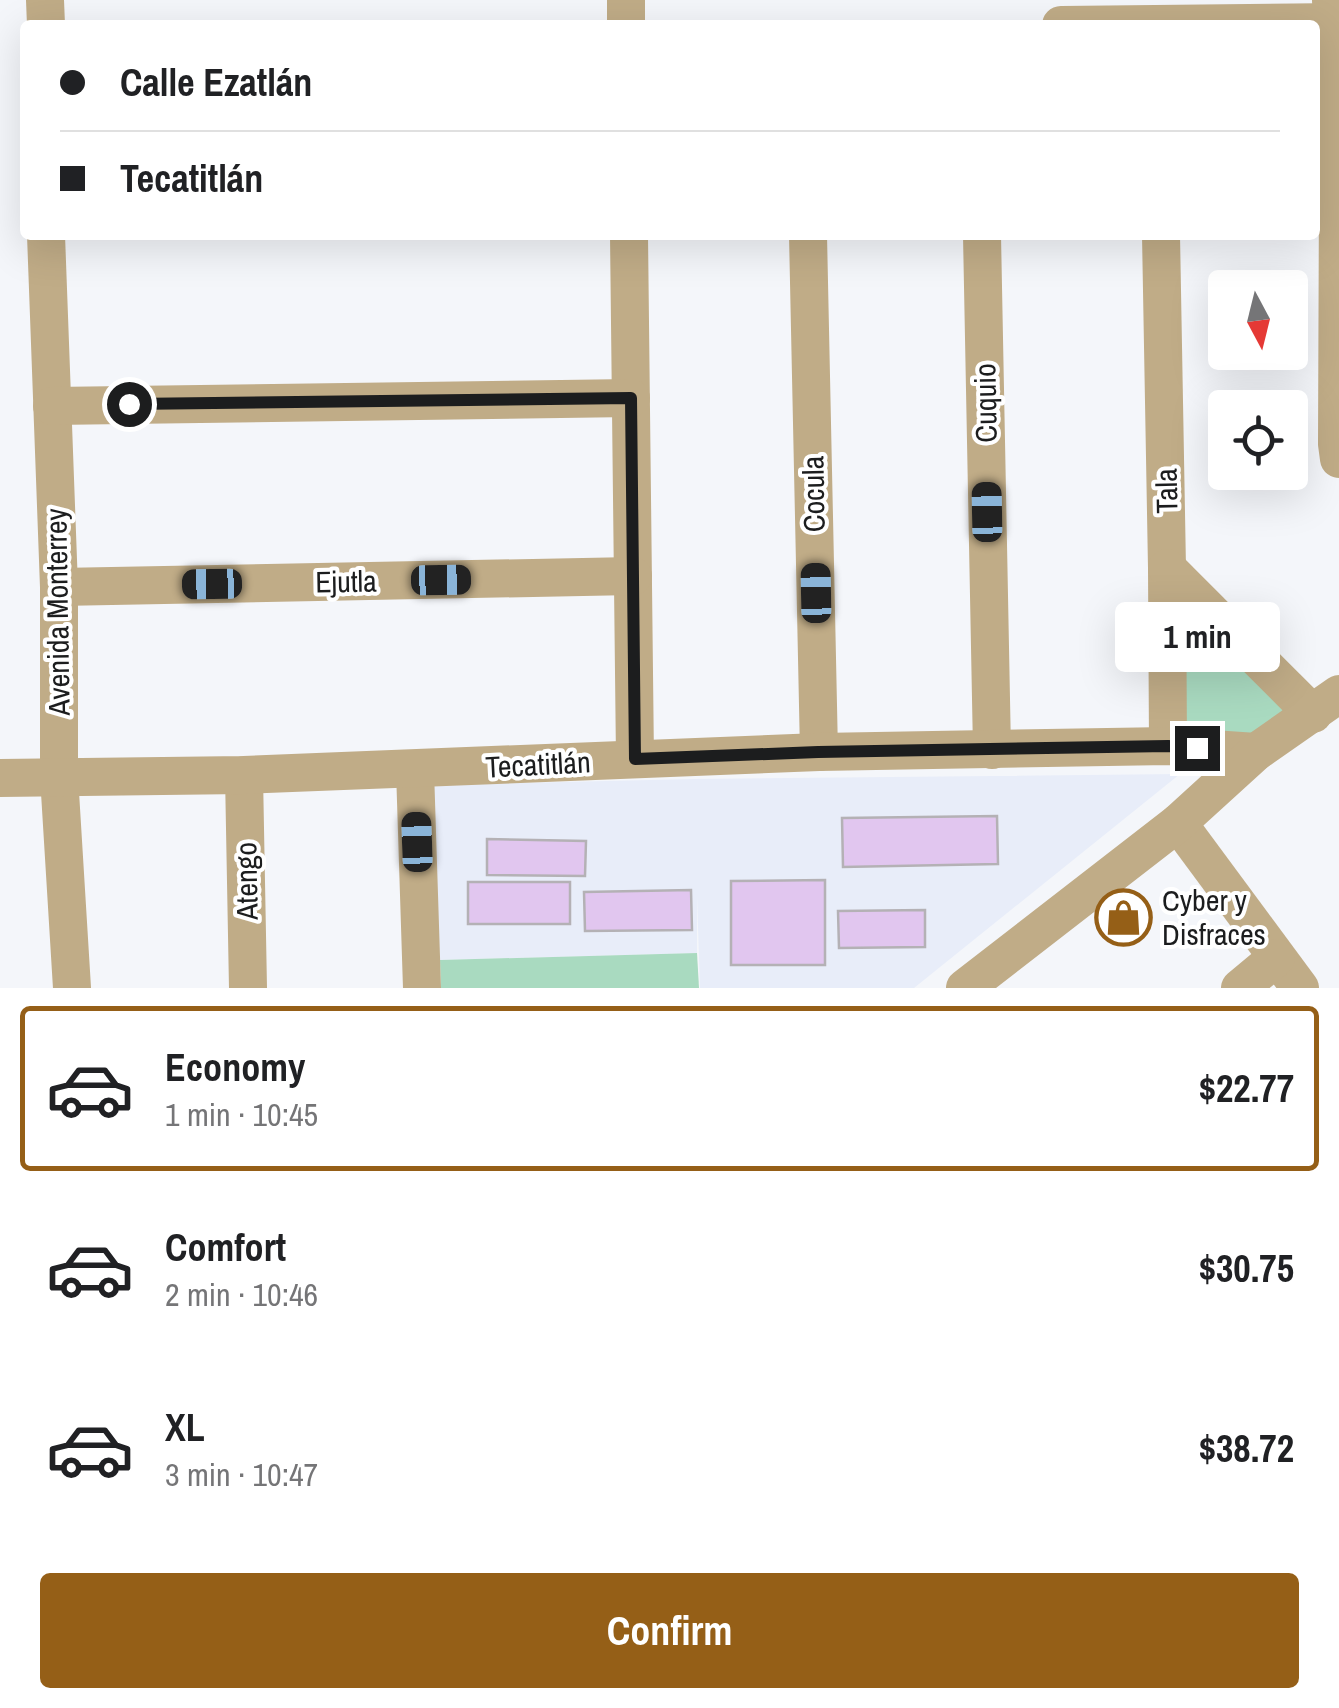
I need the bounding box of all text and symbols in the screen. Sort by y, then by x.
text: Calle Ezatlán [120,57,312,108]
text: Tecatitlán [120,153,263,204]
north arrow [1208,270,1308,370]
map controls [1208,270,1308,490]
street label: Cuquio [964,363,1006,443]
route start [107,382,152,427]
button: locate [1208,390,1308,490]
street label: Cocula [792,455,834,533]
street label: Tala [1146,468,1186,514]
car [971,482,1003,542]
street label: Avenida Monterrey [35,507,79,717]
street label: Ejutla [315,560,377,602]
car [800,563,832,623]
car [411,564,471,596]
car [182,568,242,600]
callout: 1 min [1114,603,1280,673]
text: 1 min [1163,615,1232,658]
route end [1175,726,1220,771]
street label: Tecatitlán [484,741,592,787]
car [401,811,433,873]
street label: Atengo [225,842,267,921]
place label: Cyber y Disfraces [1162,880,1266,954]
shop icon: Cyber y Disfraces [1093,887,1153,947]
text: Economy [165,1042,305,1093]
icon: car [45,1044,135,1134]
text: $22.77 [1199,1063,1294,1114]
text: 1 min · 10:45 [165,1093,318,1136]
text: Comfort [165,1222,286,1273]
icon: car [45,1224,135,1314]
text: $30.75 [1199,1243,1294,1294]
text: 2 min · 10:46 [165,1273,318,1316]
text: XL [165,1402,205,1453]
icon: car [45,1404,135,1494]
text: $38.72 [1199,1423,1294,1474]
text: 3 min · 10:47 [165,1453,318,1496]
button: Confirm [40,1573,1299,1688]

